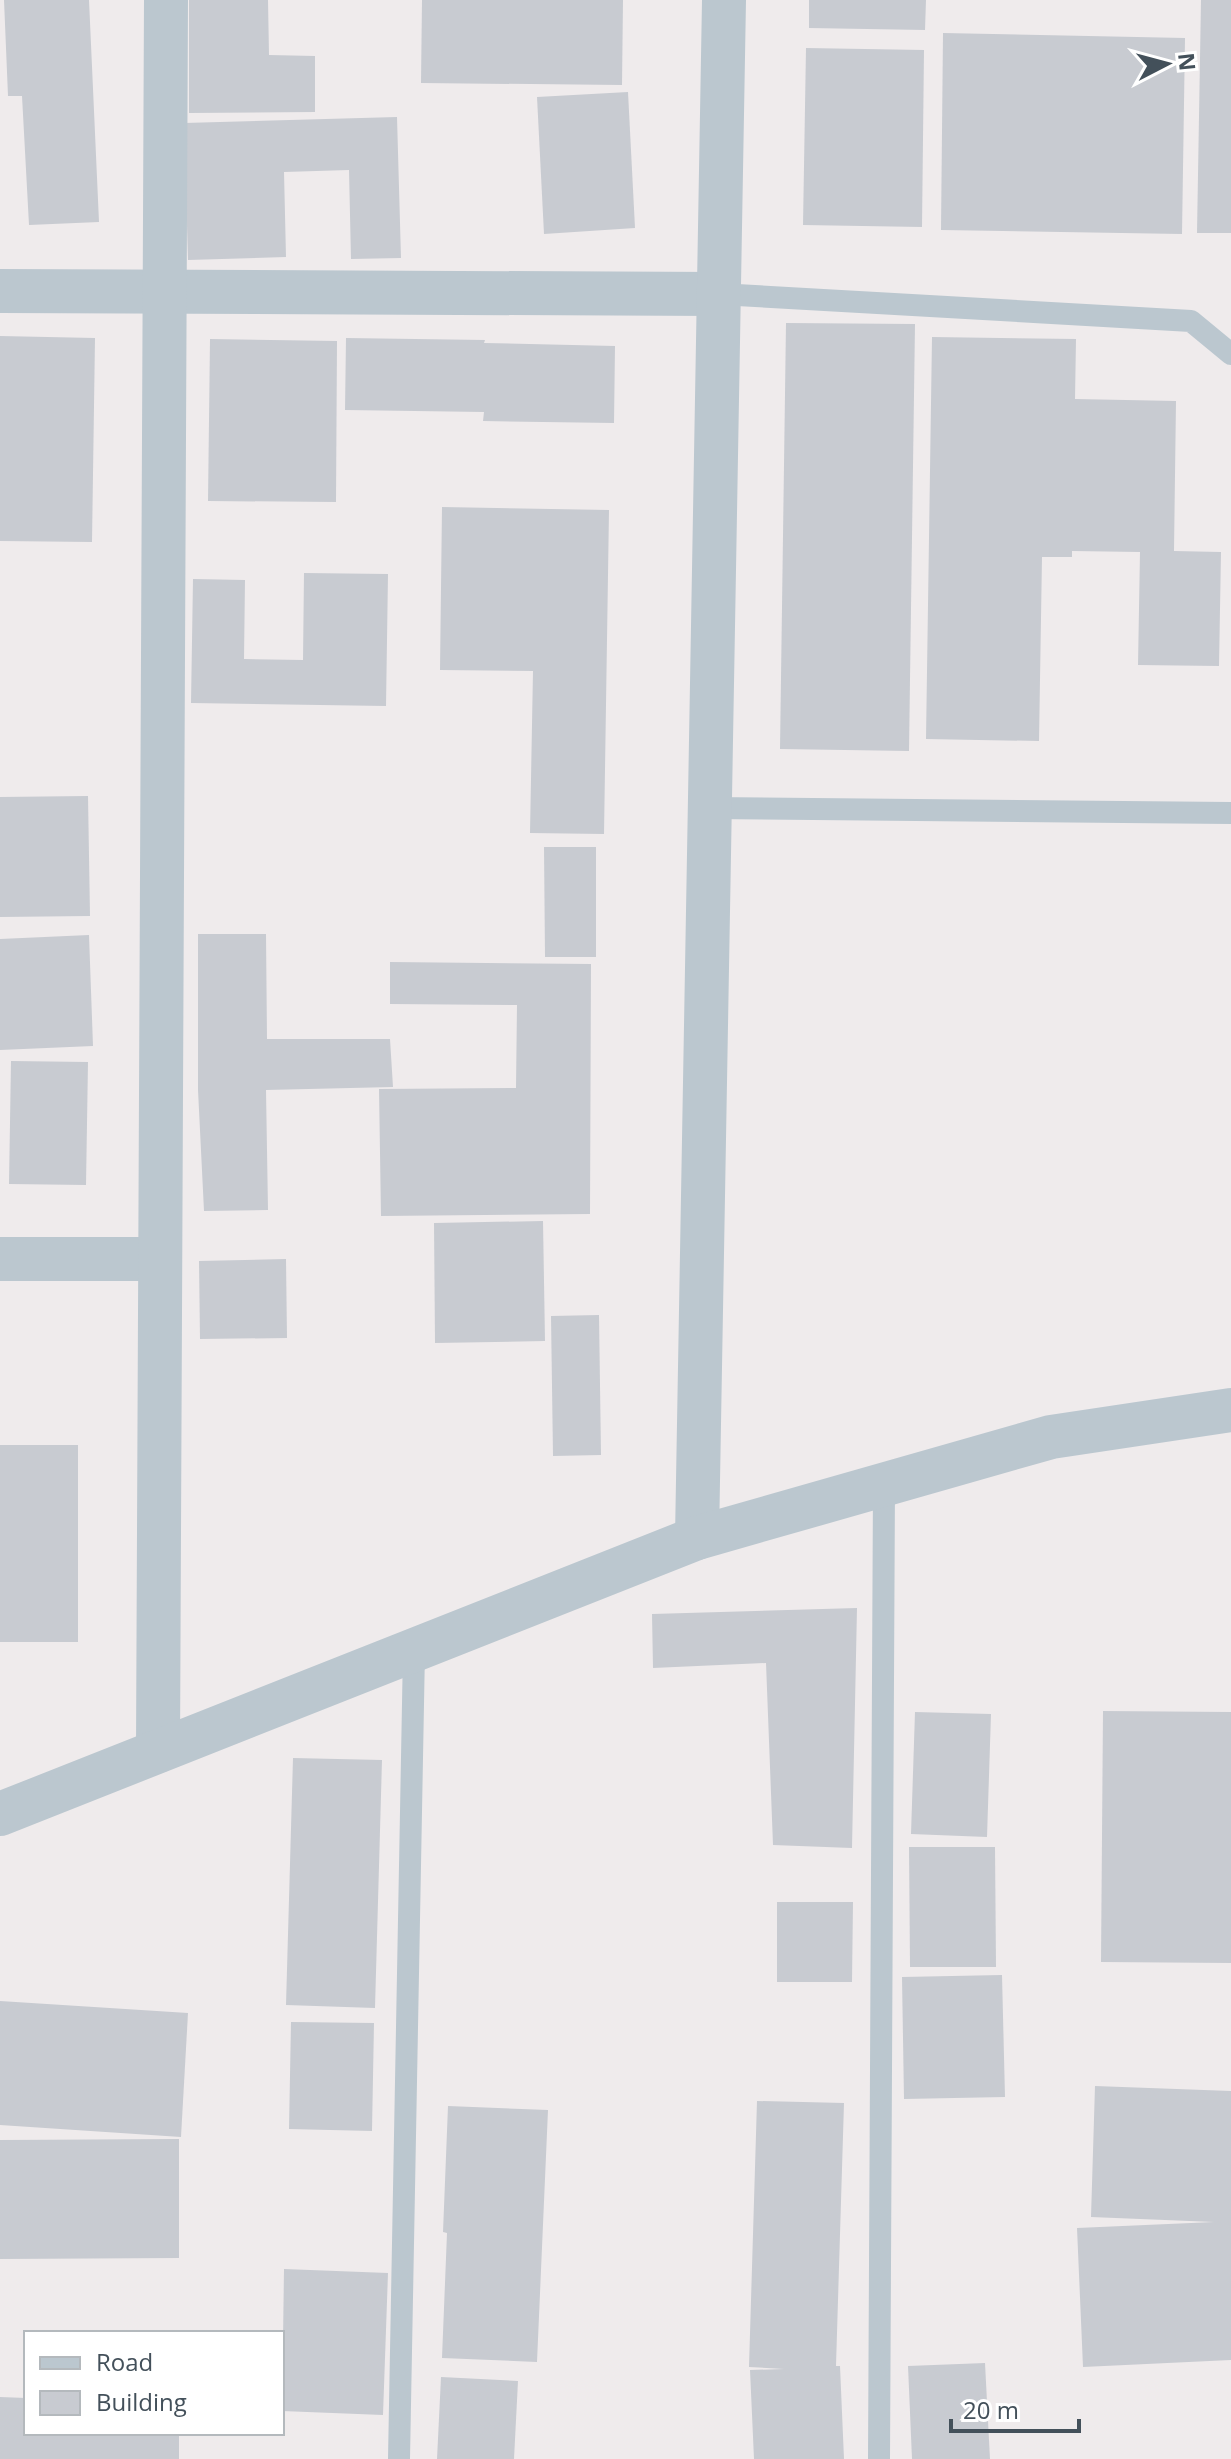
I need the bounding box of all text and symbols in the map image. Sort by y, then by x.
north arrow [1127,24,1207,104]
text: N [1172,51,1204,72]
legend [24,2331,284,2435]
text: Road [96,2345,153,2378]
scale bar [951,2383,1079,2433]
text: Building [96,2385,187,2418]
text: 20 m [963,2393,1019,2426]

